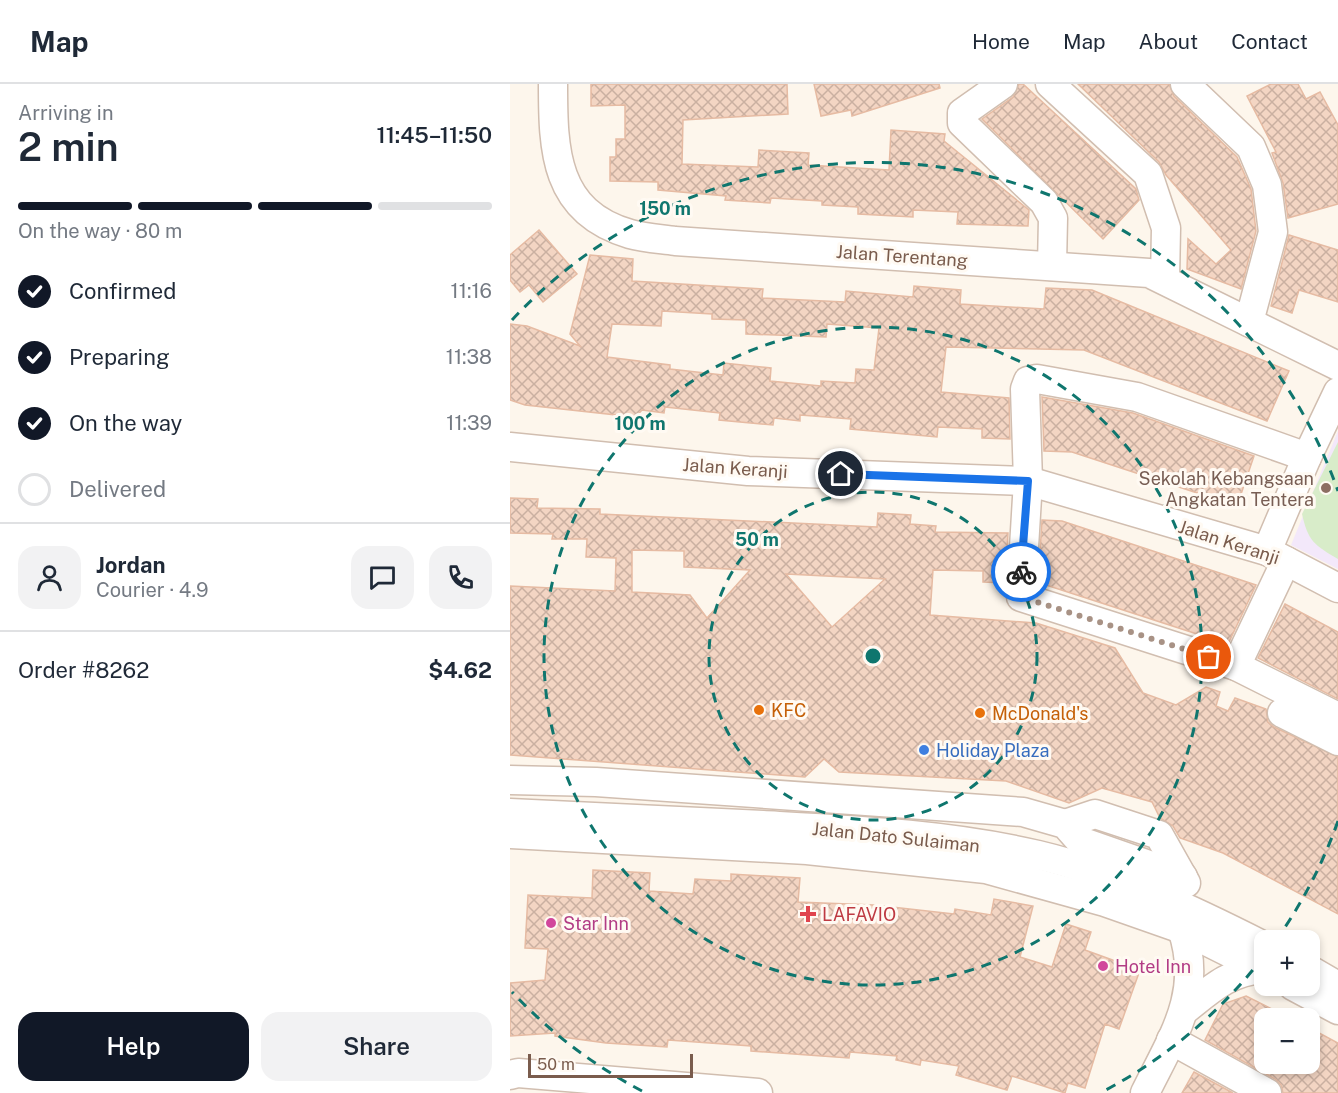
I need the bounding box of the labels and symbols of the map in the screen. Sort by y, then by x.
text: 150 m [639,198,691,219]
street label: Jalan Terentang [835,241,969,271]
text: 100 m [614,413,666,434]
pin [815,448,866,499]
street label: Jalan Keranji [682,454,788,482]
place label: Sekolah Kebangsaan Angkatan Tentera [1139,468,1314,510]
marker: Sekolah Kebangsaan Angkatan Tentera [1319,481,1333,495]
street label: Jalan Keranji [1176,516,1282,568]
text: 50 m [735,529,779,550]
courier [991,542,1051,602]
pin [1183,631,1234,682]
centre of rings [863,646,883,666]
place label: KFC [771,700,806,721]
marker: KFC [752,703,766,717]
place label: McDonald's [992,703,1088,724]
marker: McDonald's [973,706,987,720]
place label: Holiday Plaza [936,740,1049,761]
marker: Holiday Plaza [917,743,931,757]
street label: Jalan Dato Sulaiman [811,818,981,856]
place label: LAFAVIO [822,904,896,925]
marker: LAFAVIO [799,905,817,923]
place label: Star Inn [563,913,629,934]
marker: Star Inn [544,916,558,930]
place label: Hotel Inn [1115,956,1191,977]
marker: Hotel Inn [1096,959,1110,973]
scale bar [528,1051,693,1078]

